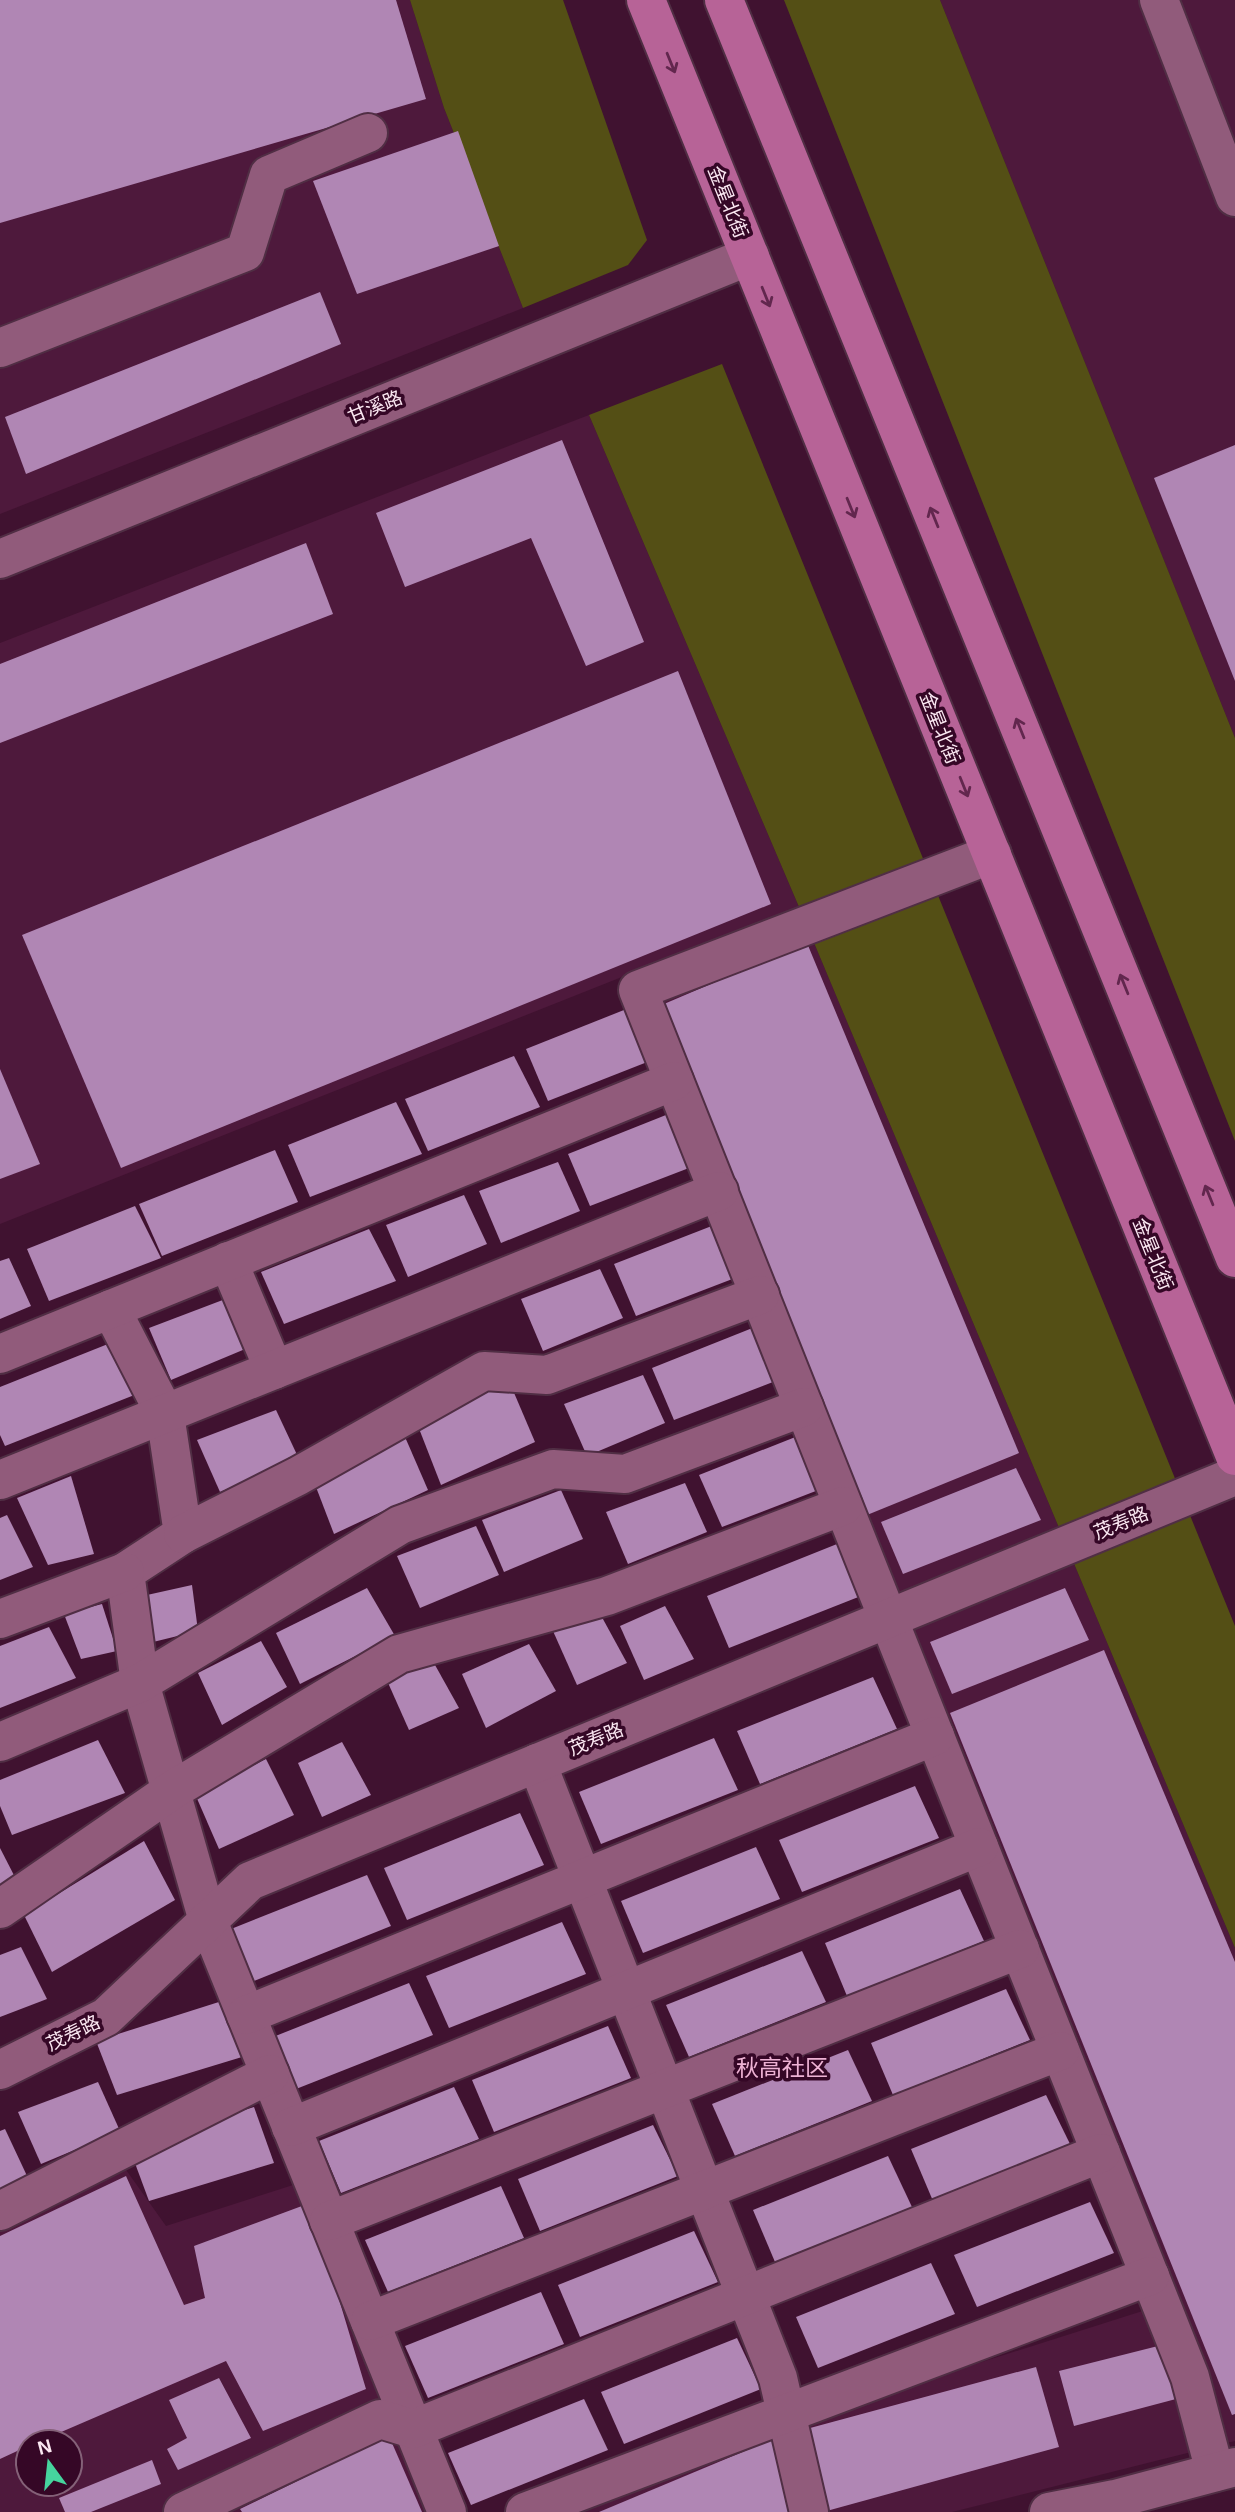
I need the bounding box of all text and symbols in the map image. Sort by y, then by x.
one-way arrow [666,52,679,74]
street label: 金星北街 [704,163,752,241]
one-way arrow [760,285,773,307]
street label: 甘溪路 [345,387,405,427]
one-way arrow [846,496,859,518]
one-way arrow [927,507,940,529]
street label: 金星北街 [916,689,964,767]
one-way arrow [1012,718,1025,739]
one-way arrow [959,775,972,797]
one-way arrow [1116,974,1129,996]
one-way arrow [1202,1185,1215,1206]
street label: 金星北街 [1129,1215,1177,1293]
street label: 茂寿路 [1091,1503,1151,1543]
street label: 茂寿路 [566,1719,626,1759]
street label: 茂寿路 [43,2011,103,2055]
district label: 秋高社区 [736,2055,828,2081]
north arrow [14,2428,84,2498]
text: N [35,2435,54,2459]

